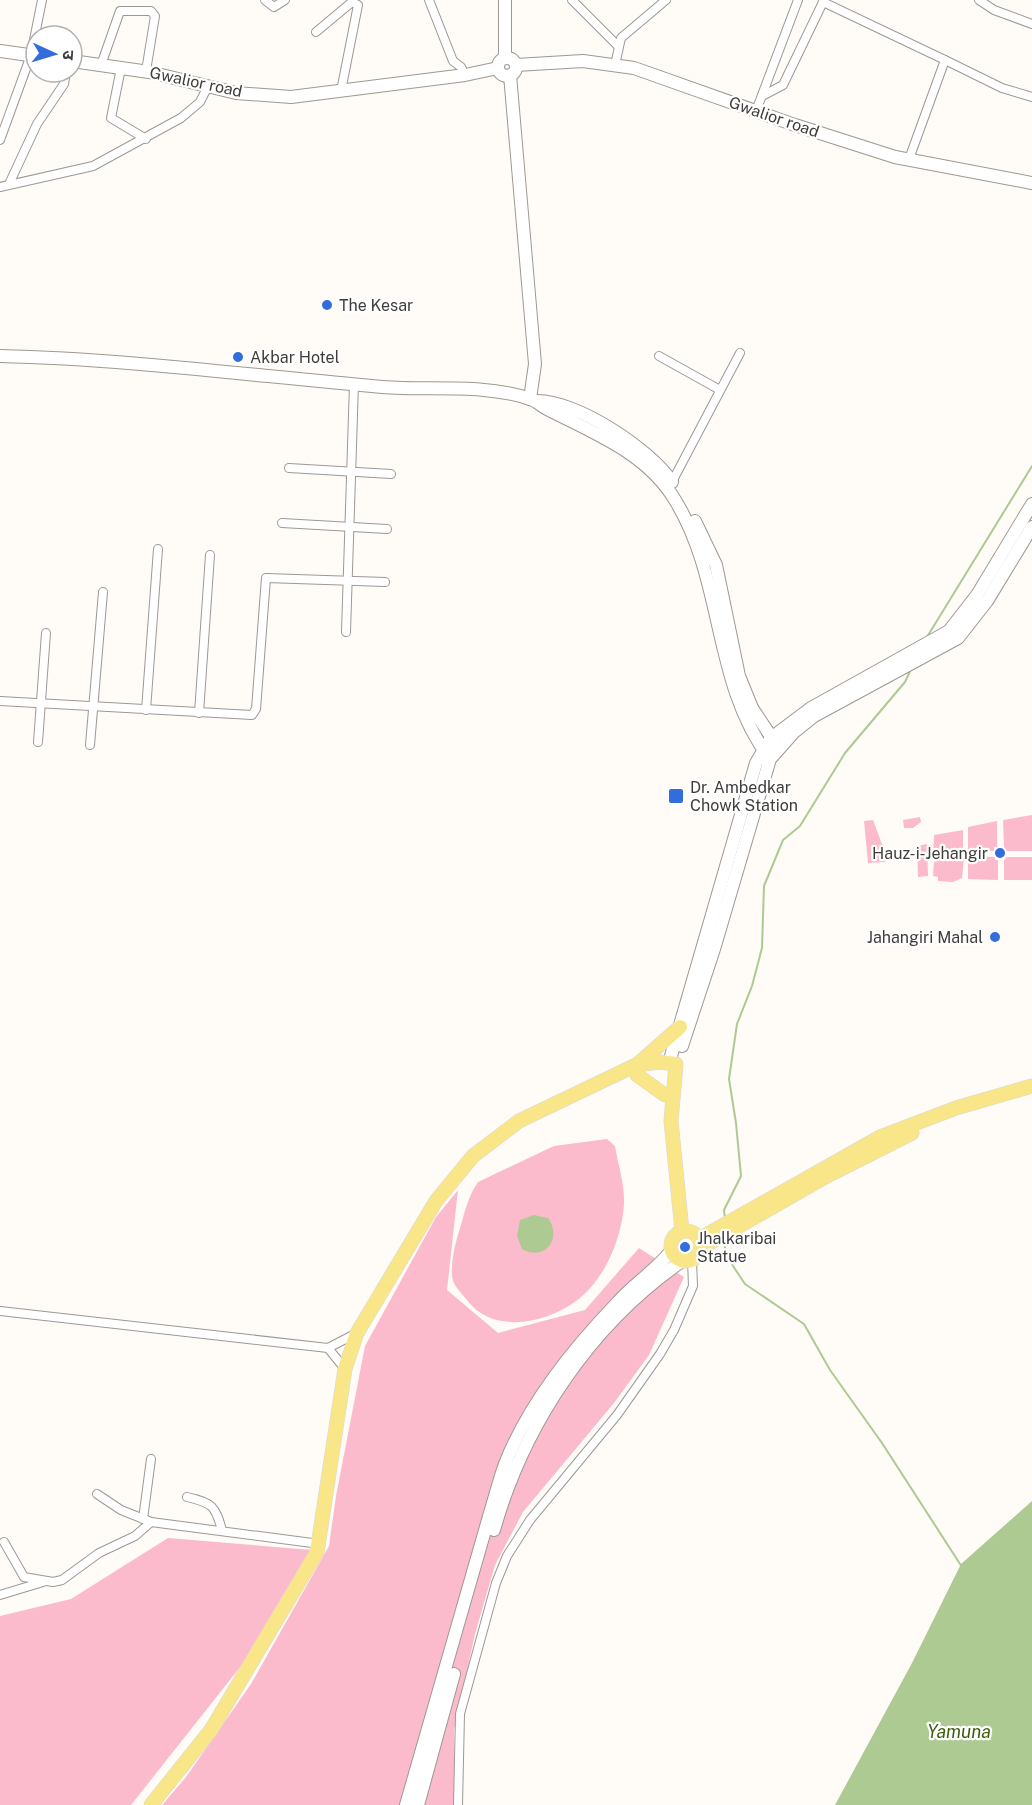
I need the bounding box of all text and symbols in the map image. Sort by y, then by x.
north arrow [24,24,84,84]
text: उ [59,50,78,61]
street label: Gwalior road [148,63,244,101]
street label: Gwalior road [726,93,822,141]
place label: The Kesar [339,296,413,315]
marker: The Kesar [320,298,334,312]
place label: Akbar Hotel [250,348,340,367]
marker: Akbar Hotel [231,350,245,364]
place label: Dr. Ambedkar Chowk Station [690,778,798,815]
marker: Dr. Ambedkar Chowk Station [667,787,685,805]
place label: Hauz-i-Jehangir [872,844,988,863]
marker: Hauz-i-Jehangir [993,846,1007,860]
place label: Jahangiri Mahal [867,928,983,947]
marker: Jahangiri Mahal [988,930,1002,944]
place label: Jhalkaribai Statue [697,1229,776,1266]
marker: Jhalkaribai Statue [678,1240,692,1254]
water label: Yamuna [927,1721,991,1742]

